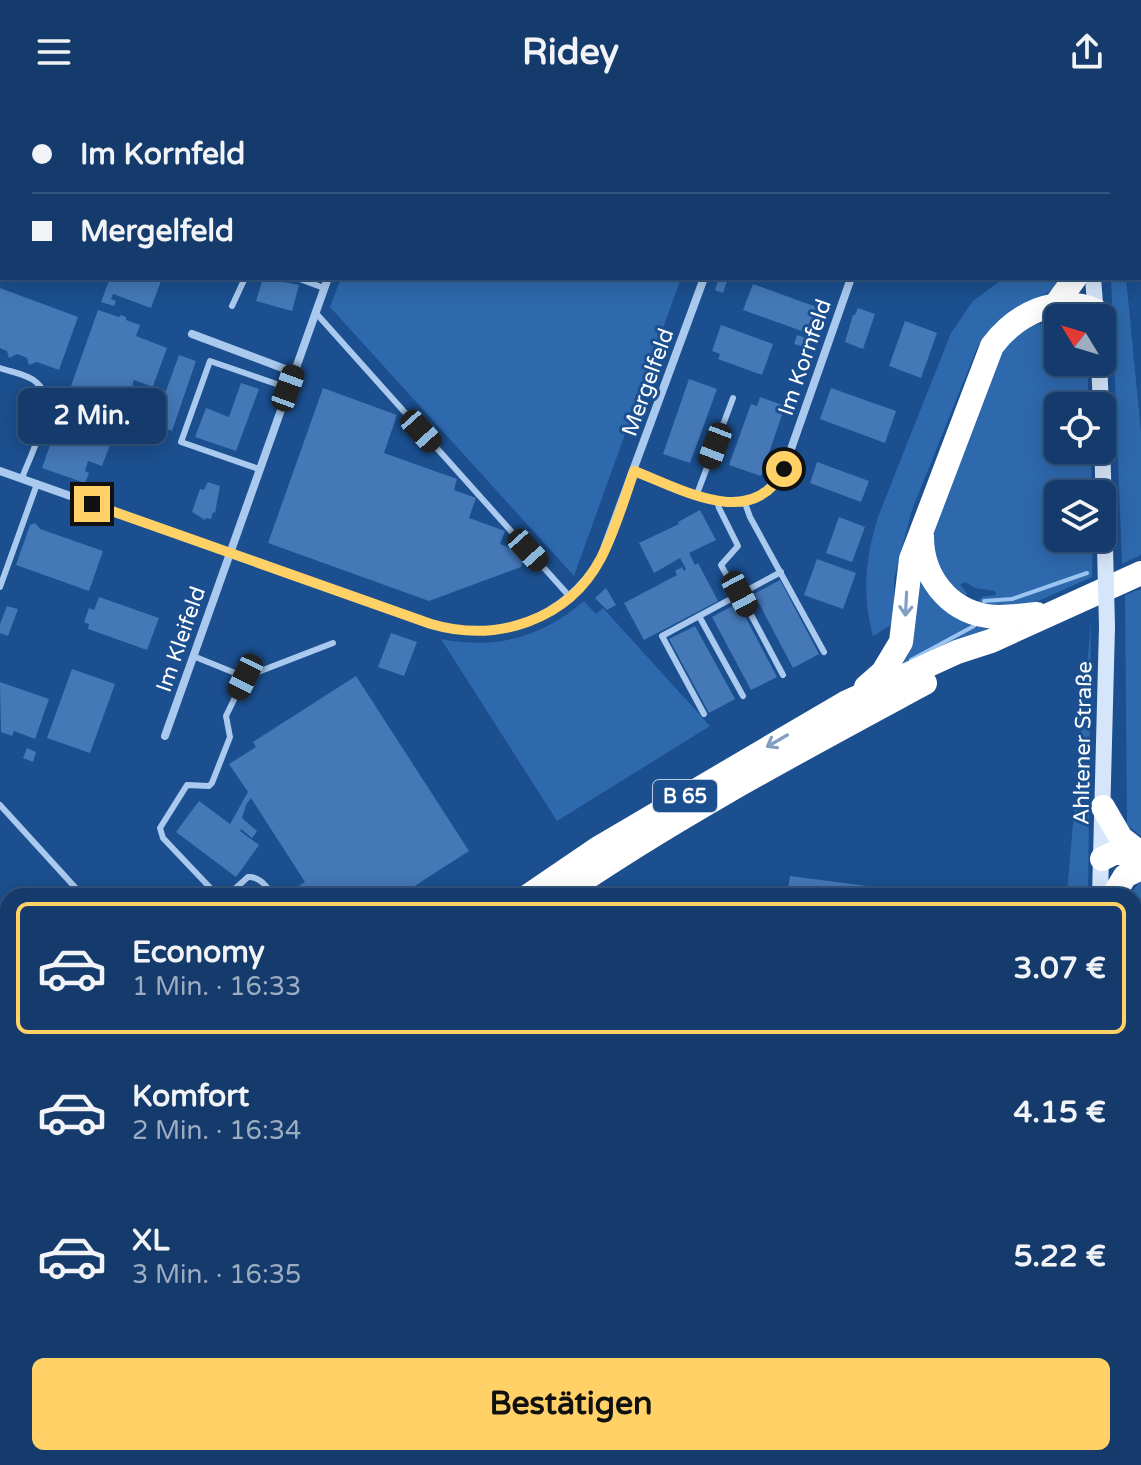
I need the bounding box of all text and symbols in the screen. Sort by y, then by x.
icon: menu [32,30,76,74]
icon: share [1065,30,1109,74]
text: Ridey [522,31,619,74]
text: Im Kornfeld [80,136,245,173]
text: Mergelfeld [80,213,234,250]
street label: Im Kornfeld [773,296,837,419]
north arrow [1044,304,1116,376]
map controls [1044,304,1116,552]
street label: Mergelfeld [616,325,679,440]
car [269,361,307,415]
callout: 2 Min. [18,388,166,444]
button: locate [1044,392,1116,464]
text: 2 Min. [53,400,131,431]
car [396,405,446,457]
car [695,419,735,473]
route start [766,451,802,487]
button: layers [1044,480,1116,552]
route end [74,486,110,522]
car [503,524,553,576]
car [718,567,762,621]
street label: Im Kleifeld [151,583,211,695]
one-way arrow [898,590,913,617]
car [224,650,266,704]
street label: Ahltener Straße [1069,661,1097,825]
one-way arrow [766,733,789,749]
road number: B 65 [653,780,717,812]
icon: car [36,932,108,1004]
text: Economy [132,934,265,971]
text: 3.07 € [1013,950,1106,987]
text: 1 Min. · 16:33 [132,971,301,1002]
icon: car [36,1076,108,1148]
text: Komfort [132,1078,249,1115]
text: 4.15 € [1013,1094,1106,1131]
text: 2 Min. · 16:34 [132,1115,301,1146]
icon: car [36,1220,108,1292]
text: XL [132,1222,169,1259]
text: 5.22 € [1014,1238,1106,1275]
text: 3 Min. · 16:35 [132,1259,301,1290]
button: Bestätigen [32,1358,1110,1450]

